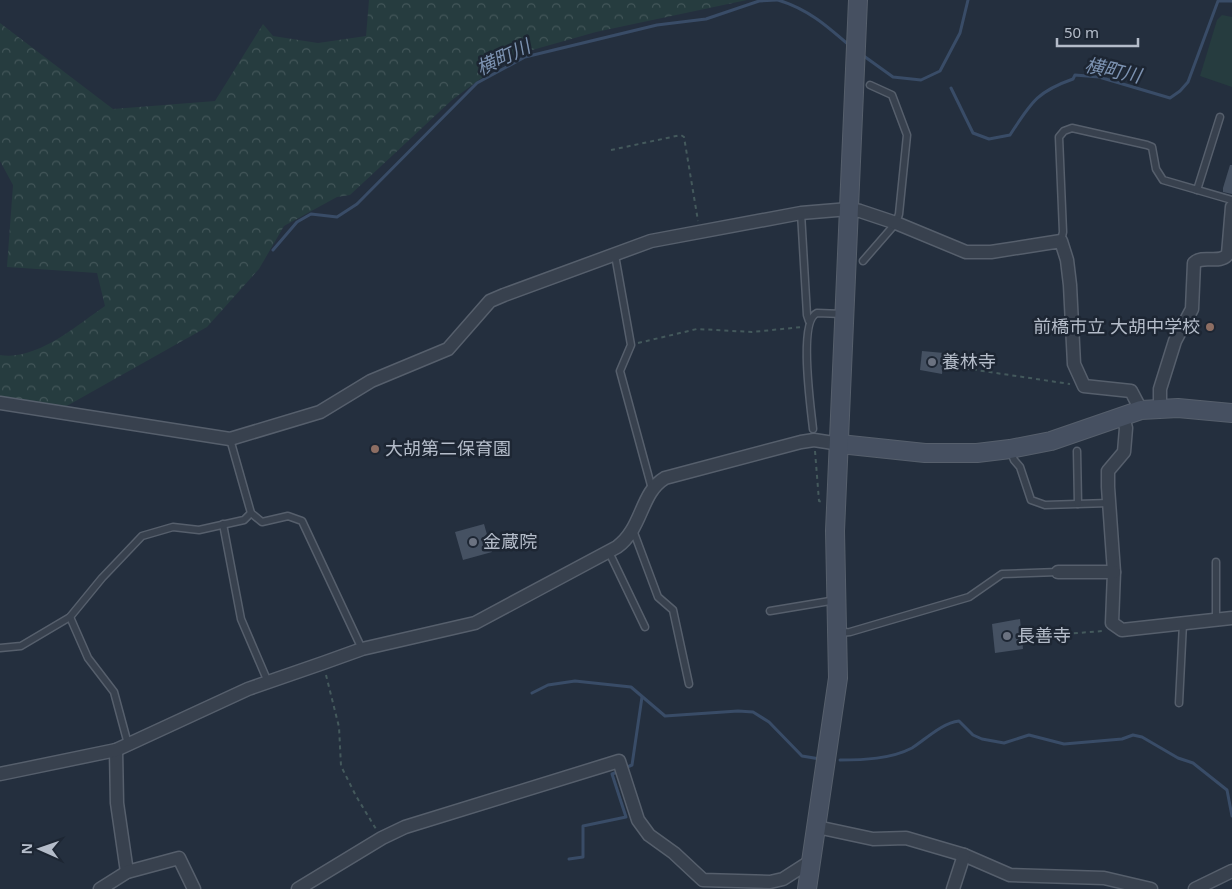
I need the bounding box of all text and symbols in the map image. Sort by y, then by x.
scale bar [1057,15,1138,47]
text: 50 m [1064,22,1099,42]
water label: 横町川 [472,32,536,81]
water label: 横町川 [1082,51,1146,89]
place label: 前橋市立 大胡中学校 [1033,314,1200,338]
marker: 前橋市立 大胡中学校 [1204,321,1216,333]
place label: 養林寺 [942,349,996,373]
marker: 養林寺 [926,356,938,368]
place label: 大胡第二保育園 [385,436,511,460]
marker: 大胡第二保育園 [369,443,381,455]
place label: 金蔵院 [483,529,537,553]
marker: 金蔵院 [467,536,479,548]
place label: 長善寺 [1017,623,1071,647]
marker: 長善寺 [1001,630,1013,642]
north arrow [15,824,65,874]
text: N [17,843,36,855]

